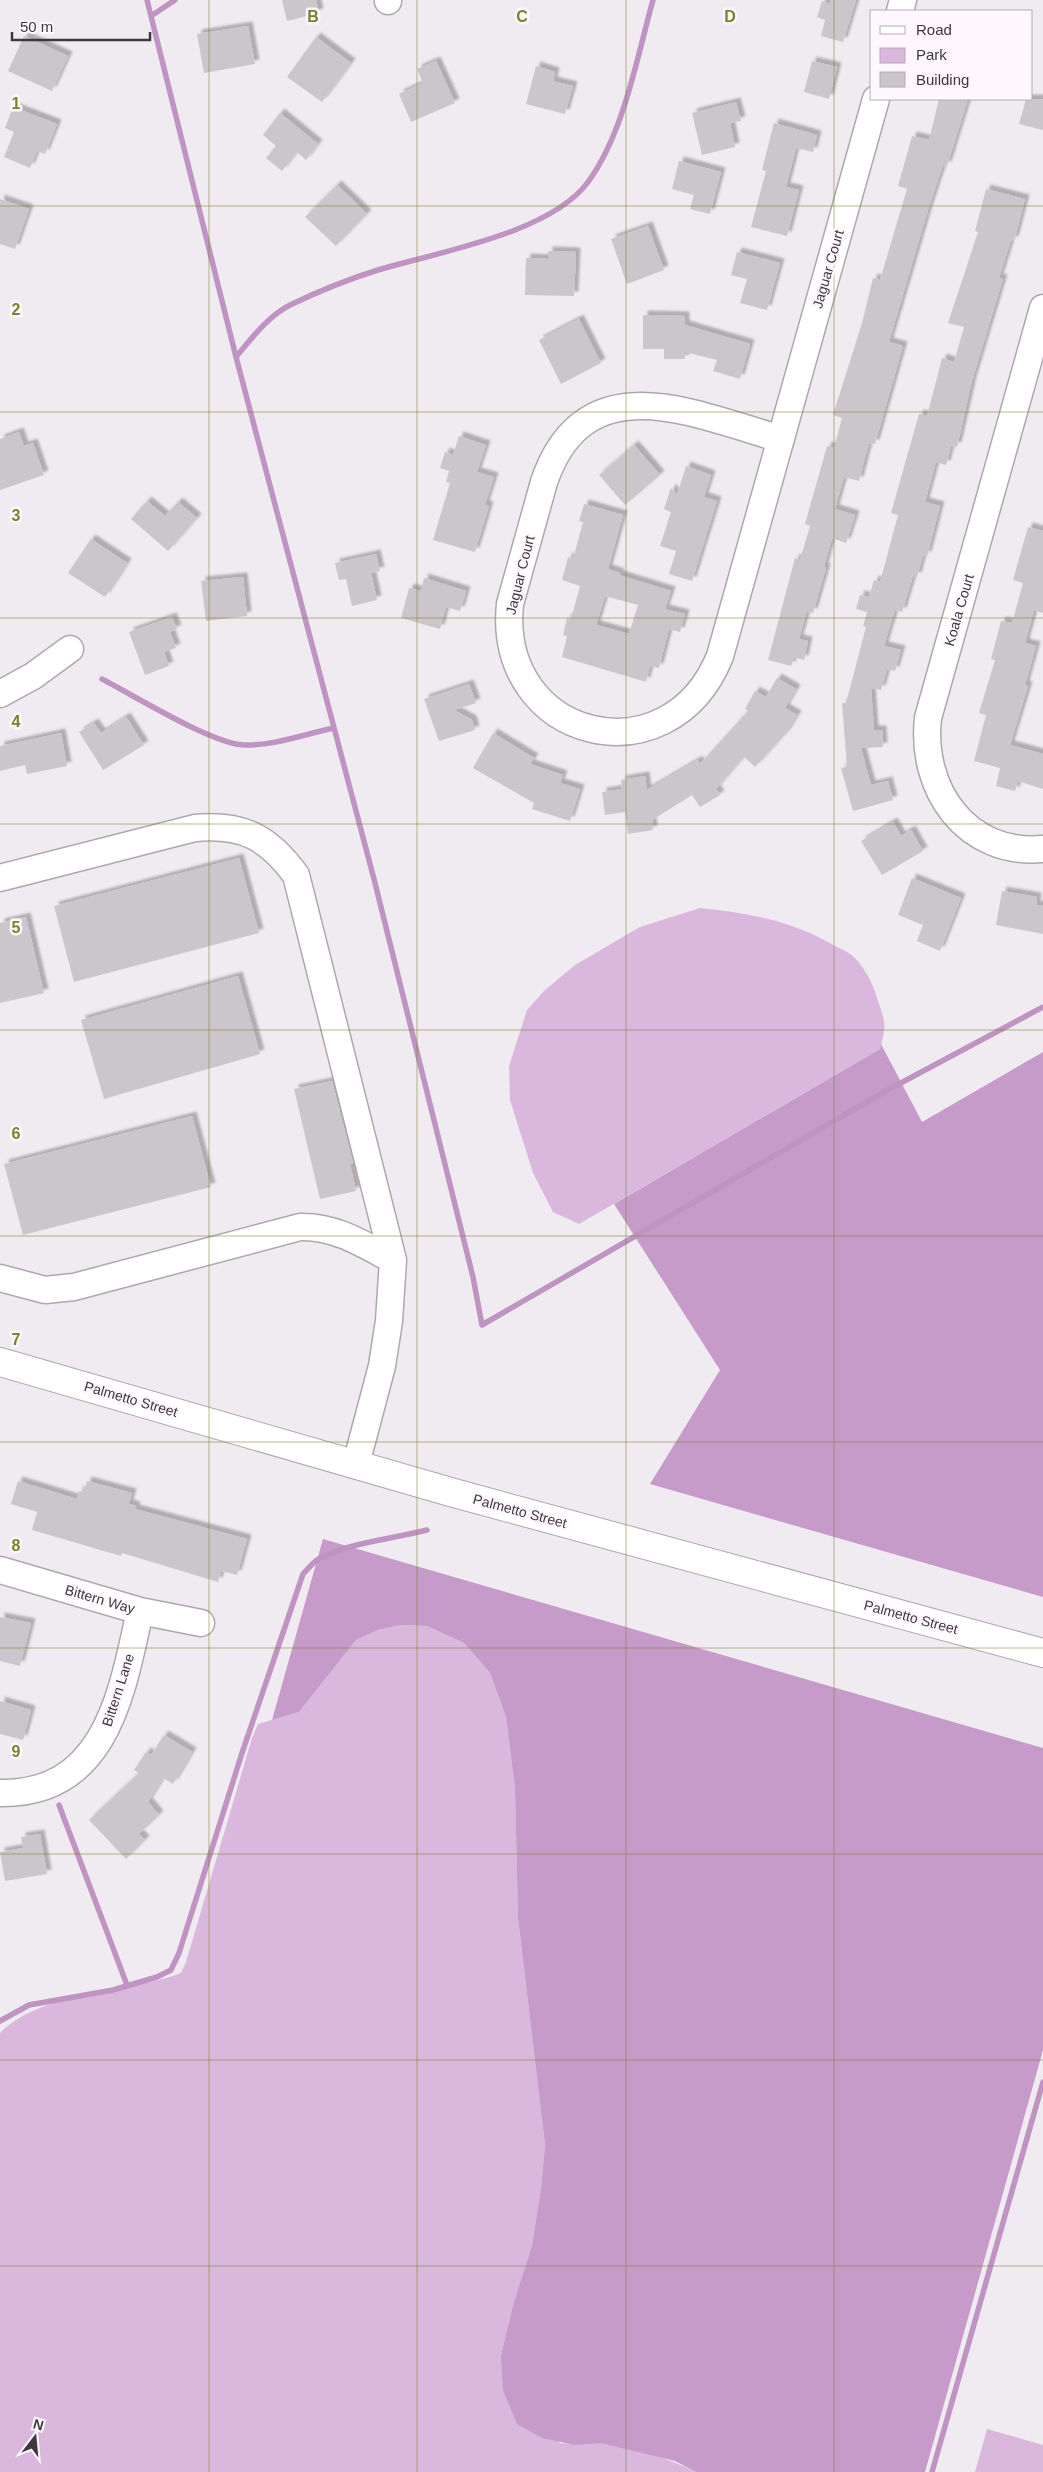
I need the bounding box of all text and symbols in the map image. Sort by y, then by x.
text: B [307,8,319,25]
text: C [516,8,528,25]
text: D [724,8,736,25]
scale bar [12,10,150,42]
legend [870,10,1033,100]
text: 50 m [20,18,53,35]
text: Road [916,21,952,38]
text: Park [916,46,947,63]
text: Building [916,71,969,88]
text: 1 [12,95,21,112]
street label: Jaguar Court [809,228,847,310]
text: 2 [12,301,21,318]
text: 3 [12,507,21,524]
street label: Jaguar Court [502,534,538,616]
street label: Koala Court [941,572,977,648]
text: 4 [12,713,21,730]
text: 5 [12,919,21,936]
text: 6 [12,1125,21,1142]
text: 7 [12,1331,21,1348]
street label: Palmetto Street [82,1378,180,1420]
street label: Palmetto Street [471,1491,569,1531]
text: 8 [12,1537,21,1554]
street label: Bittern Way [63,1581,137,1617]
street label: Palmetto Street [862,1597,960,1637]
street label: Bittern Lane [99,1651,137,1728]
text: 9 [12,1743,21,1760]
north arrow [10,2412,60,2462]
text: N [32,2415,46,2434]

